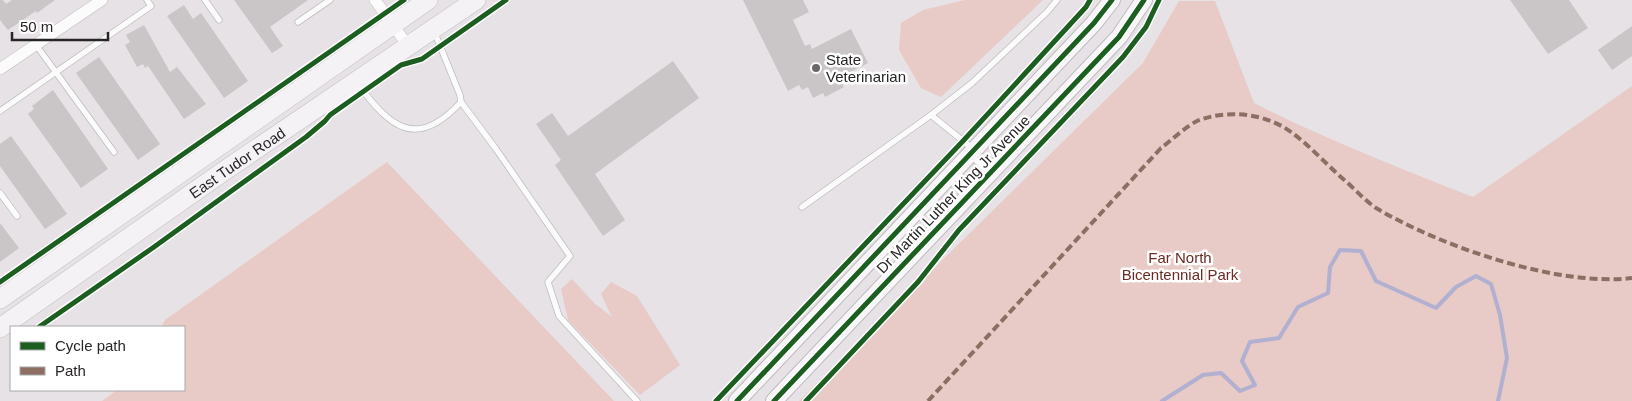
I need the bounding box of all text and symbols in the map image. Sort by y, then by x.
scale bar [12,10,109,42]
text: 50 m [20,18,53,35]
place label: State Veterinarian [826,51,906,85]
marker: State Veterinarian [810,62,822,74]
street label: Dr Martin Luther King Jr Avenue [873,111,1033,277]
street label: East Tudor Road [186,124,288,201]
park label: Far North Bicentennial Park [1122,249,1239,283]
legend [10,326,185,391]
text: Cycle path [55,337,126,354]
text: Path [55,362,86,379]

